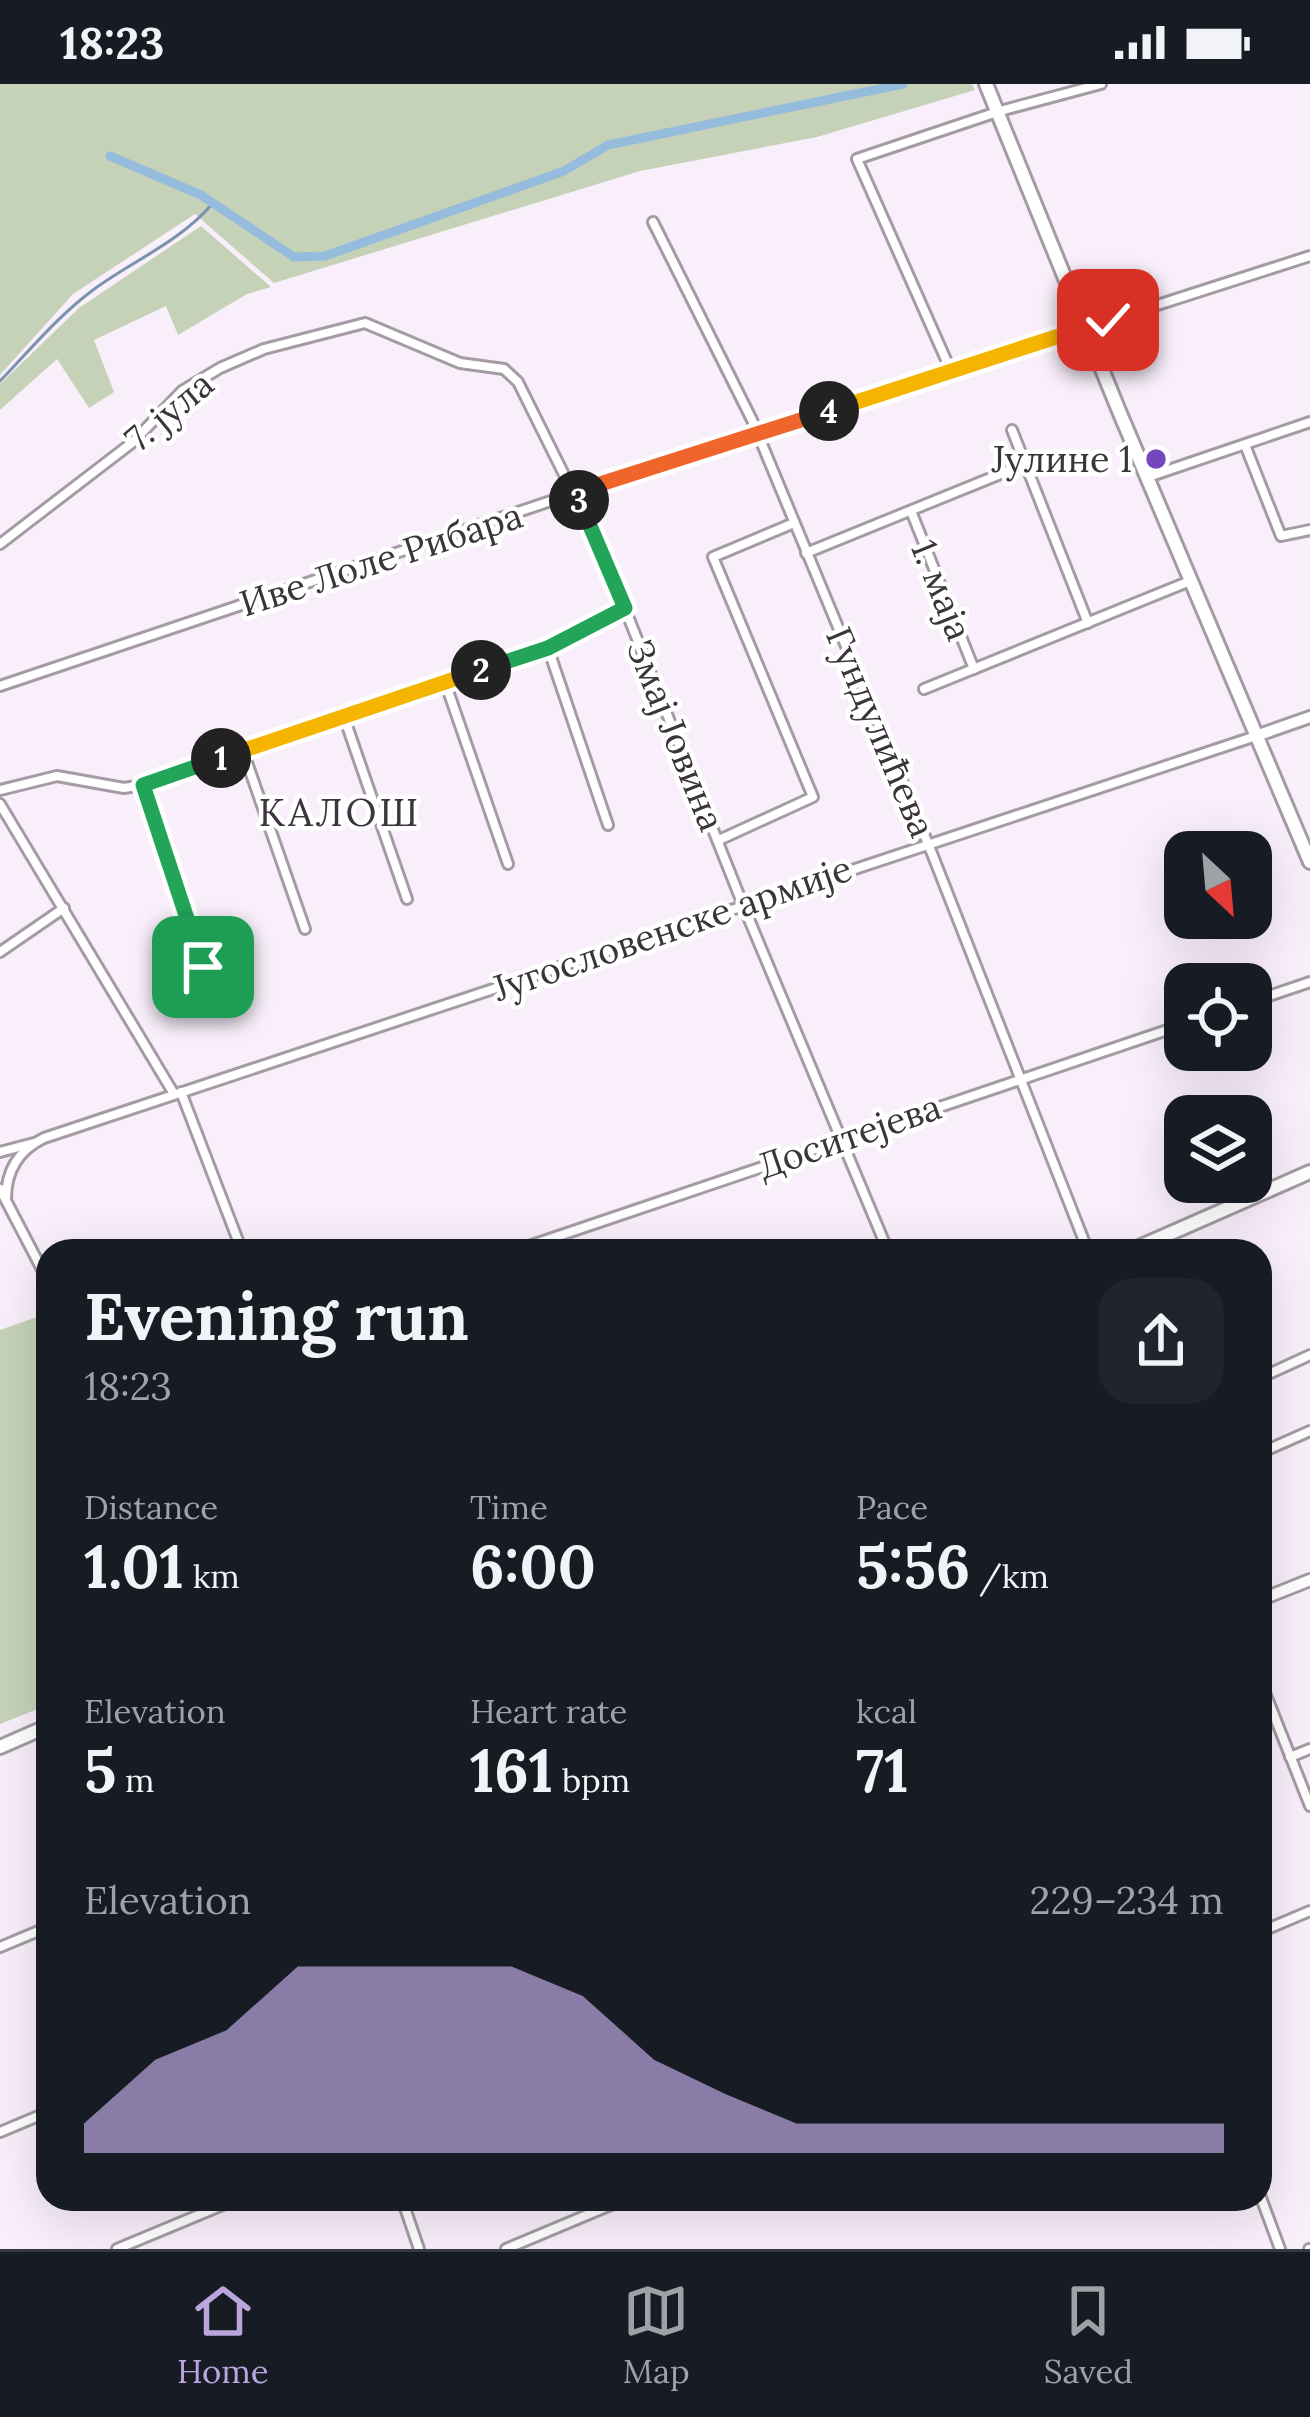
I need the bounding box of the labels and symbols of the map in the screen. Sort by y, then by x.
pin [1057,269,1159,371]
street label: 7. јула [115,361,223,461]
pin: 4 [799,381,859,441]
place label: Јулине 1 [991,436,1132,482]
marker: Јулине 1 [1143,446,1169,472]
pin: 3 [549,470,609,530]
street label: Иве Лоле Рибара [234,492,528,626]
street label: 1. маја [901,533,983,647]
street label: Гундулићева [816,620,946,844]
street label: Змај Јовина [617,632,735,838]
pin: 2 [451,640,511,700]
pin: 1 [191,728,251,788]
district label: КАЛОШ [259,787,421,837]
north arrow [1164,831,1272,939]
street label: Југословенске армије [486,845,857,1011]
pin [152,916,254,1018]
street label: Доситејева [751,1083,947,1189]

